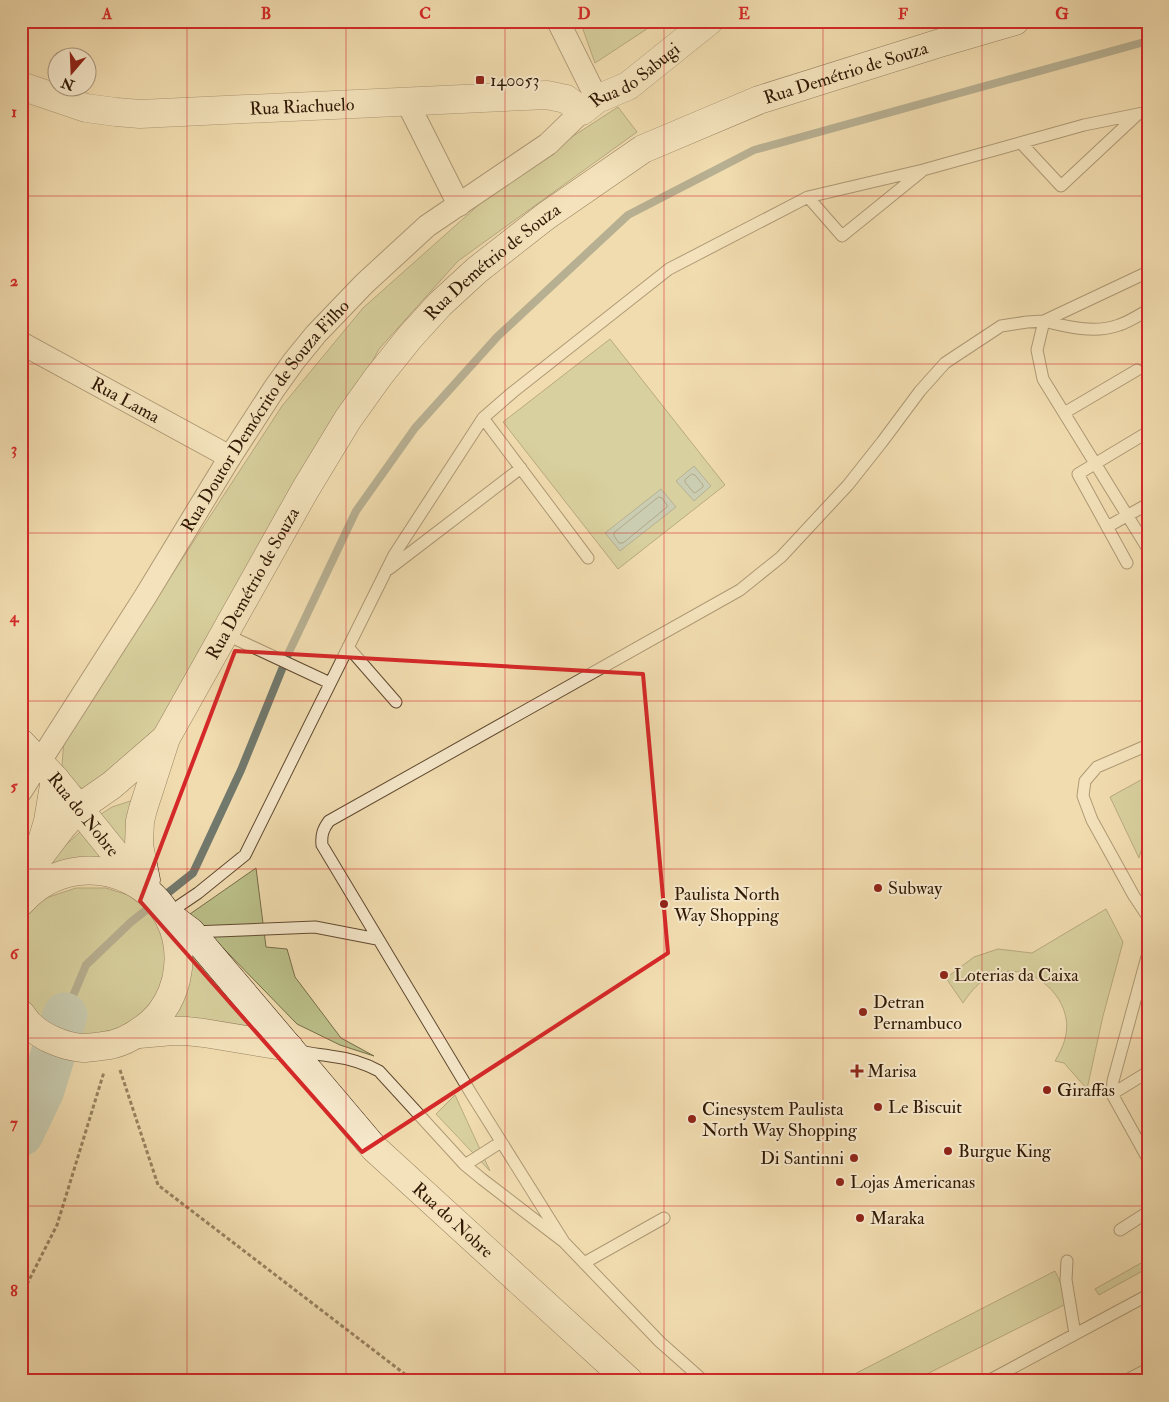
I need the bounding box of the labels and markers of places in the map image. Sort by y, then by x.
place label: 140053 [490,69,539,92]
marker: 140053 [474,74,486,86]
place label: Subway [888,877,943,900]
marker: Subway [872,882,884,894]
place label: Paulista North Way Shopping [673,883,780,927]
marker: Paulista North Way Shopping [658,898,670,910]
place label: Loterias da Caixa [954,964,1079,987]
marker: Loterias da Caixa [938,969,950,981]
place label: Detran Pernambuco [873,991,962,1035]
marker: Detran Pernambuco [857,1006,869,1018]
place label: Marisa [867,1060,917,1083]
marker: Marisa [851,1065,863,1077]
place label: Giraffas [1057,1079,1115,1102]
marker: Giraffas [1041,1084,1053,1096]
place label: Le Biscuit [888,1096,962,1119]
place label: Cinesystem Paulista North Way Shopping [702,1098,858,1142]
marker: Le Biscuit [872,1101,884,1113]
marker: Cinesystem Paulista North Way Shopping [686,1113,698,1125]
place label: Burgue King [958,1140,1052,1163]
marker: Burgue King [942,1145,954,1157]
place label: Di Santinni [760,1147,844,1170]
marker: Di Santinni [848,1152,860,1164]
place label: Lojas Americanas [850,1171,975,1194]
marker: Lojas Americanas [834,1176,846,1188]
place label: Maraka [870,1207,925,1230]
marker: Maraka [854,1212,866,1224]

